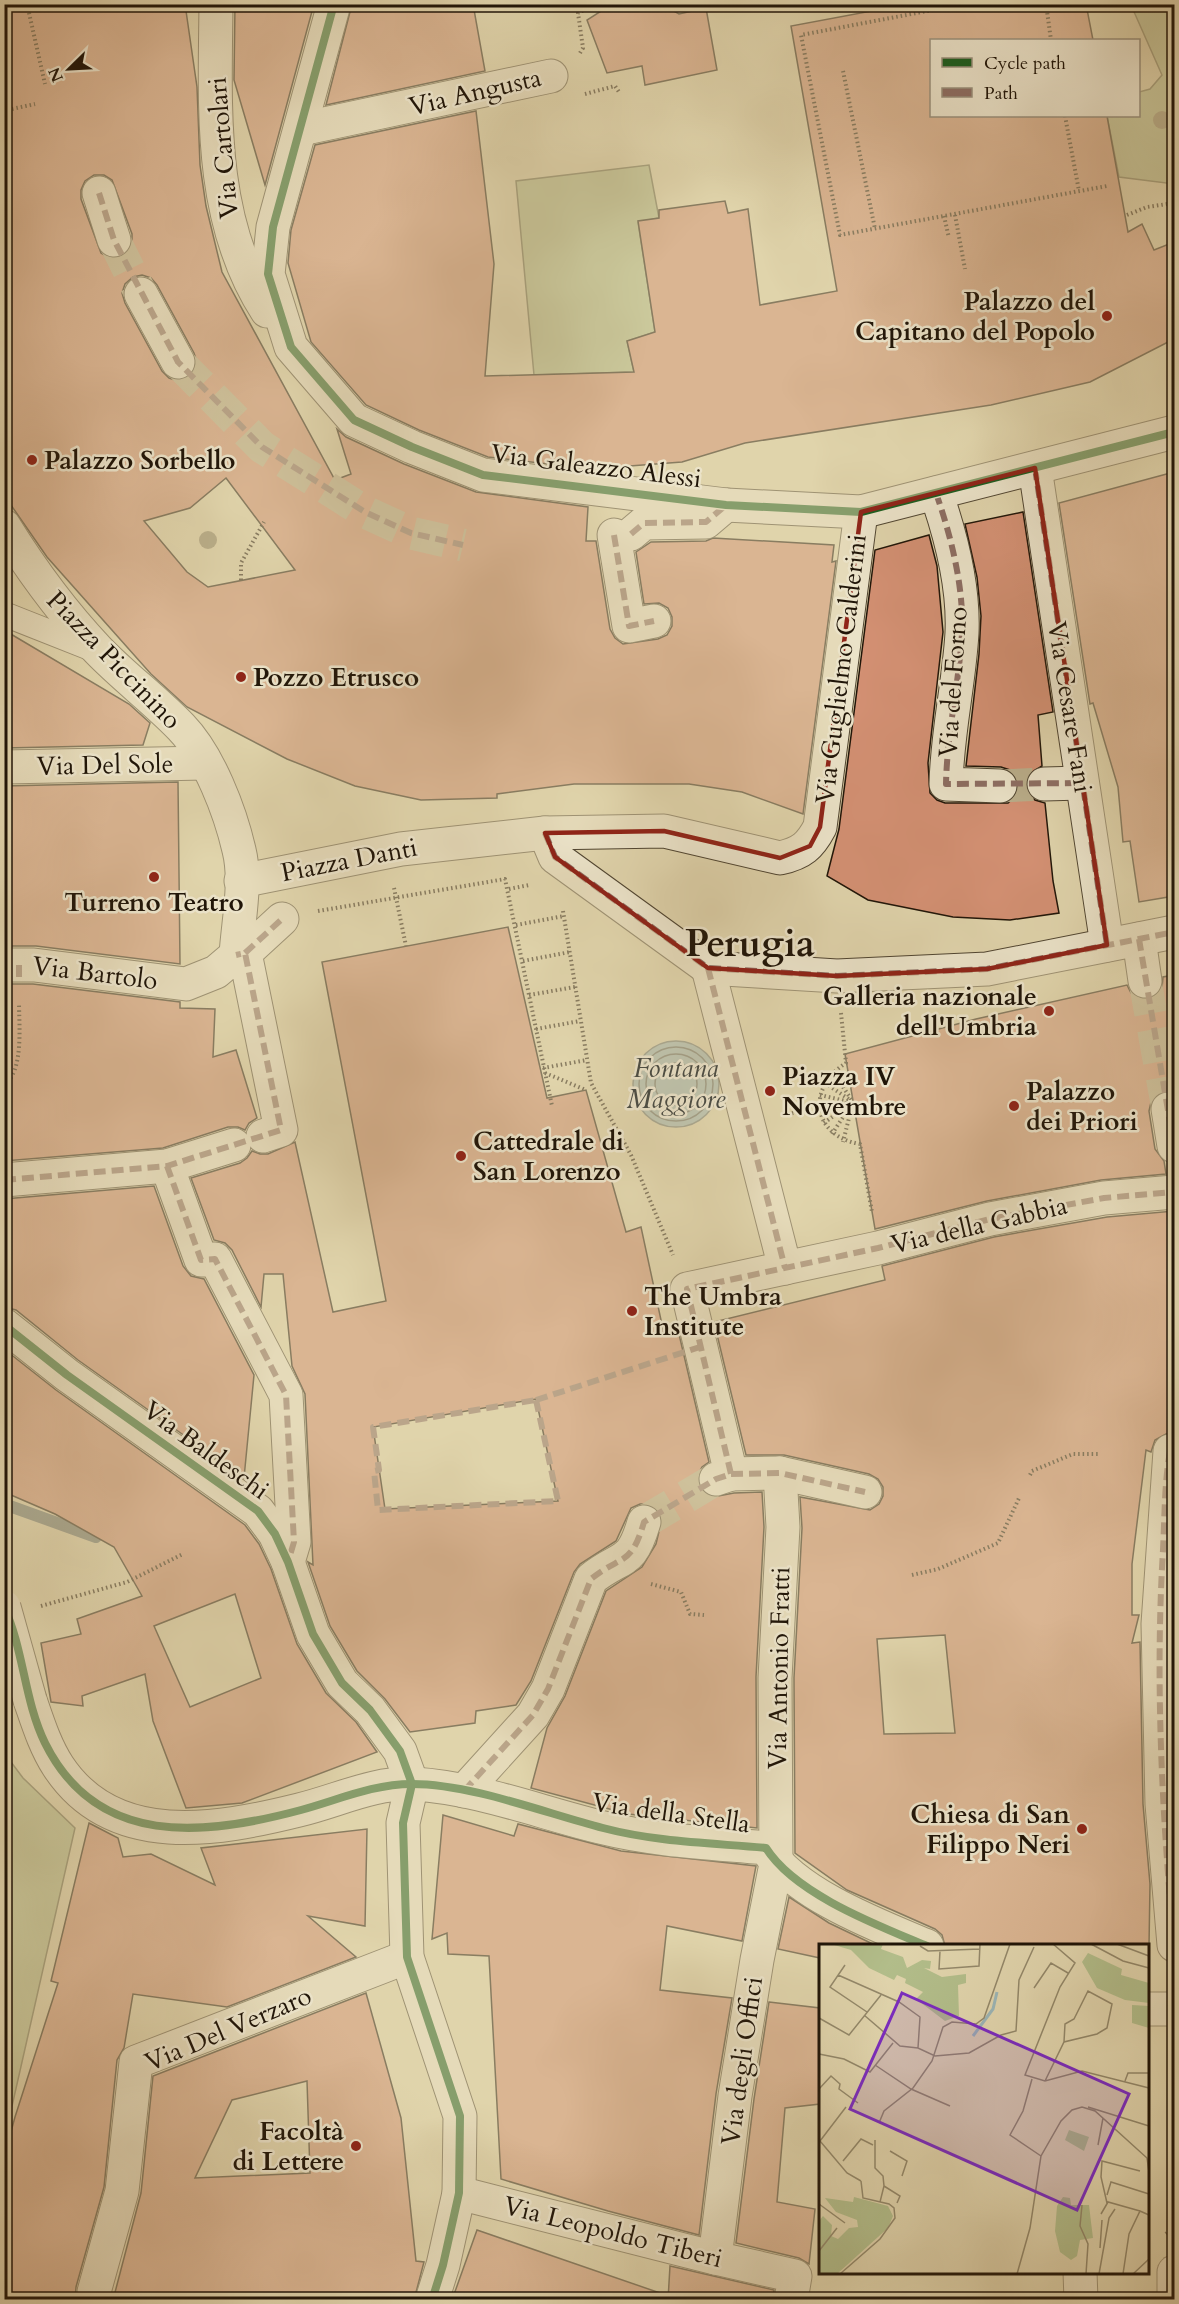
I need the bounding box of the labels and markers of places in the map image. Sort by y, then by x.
place label: Palazzo del Capitano del Popolo [855,284,1095,349]
marker: Palazzo del Capitano del Popolo [1100,309,1114,323]
place label: Palazzo Sorbello [44,443,236,478]
marker: Palazzo Sorbello [25,453,39,467]
place label: Pozzo Etrusco [253,660,419,695]
marker: Pozzo Etrusco [234,670,248,684]
marker: Turreno Teatro [147,870,161,884]
place label: Turreno Teatro [64,885,244,920]
place label: Galleria nazionale dell'Umbria [823,979,1037,1044]
marker: Galleria nazionale dell'Umbria [1042,1004,1056,1018]
place label: Piazza IV Novembre [782,1059,906,1124]
place label: Palazzo dei Priori [1026,1074,1138,1139]
marker: Piazza IV Novembre [763,1084,777,1098]
marker: Palazzo dei Priori [1007,1099,1021,1113]
place label: Cattedrale di San Lorenzo [473,1124,624,1189]
marker: Cattedrale di San Lorenzo [454,1149,468,1163]
place label: The Umbra Institute [644,1279,782,1344]
marker: The Umbra Institute [625,1304,639,1318]
place label: Chiesa di San Filippo Neri [910,1797,1070,1862]
marker: Chiesa di San Filippo Neri [1075,1822,1089,1836]
place label: Facoltà di Lettere [232,2114,344,2179]
marker: Facoltà di Lettere [349,2139,363,2153]

